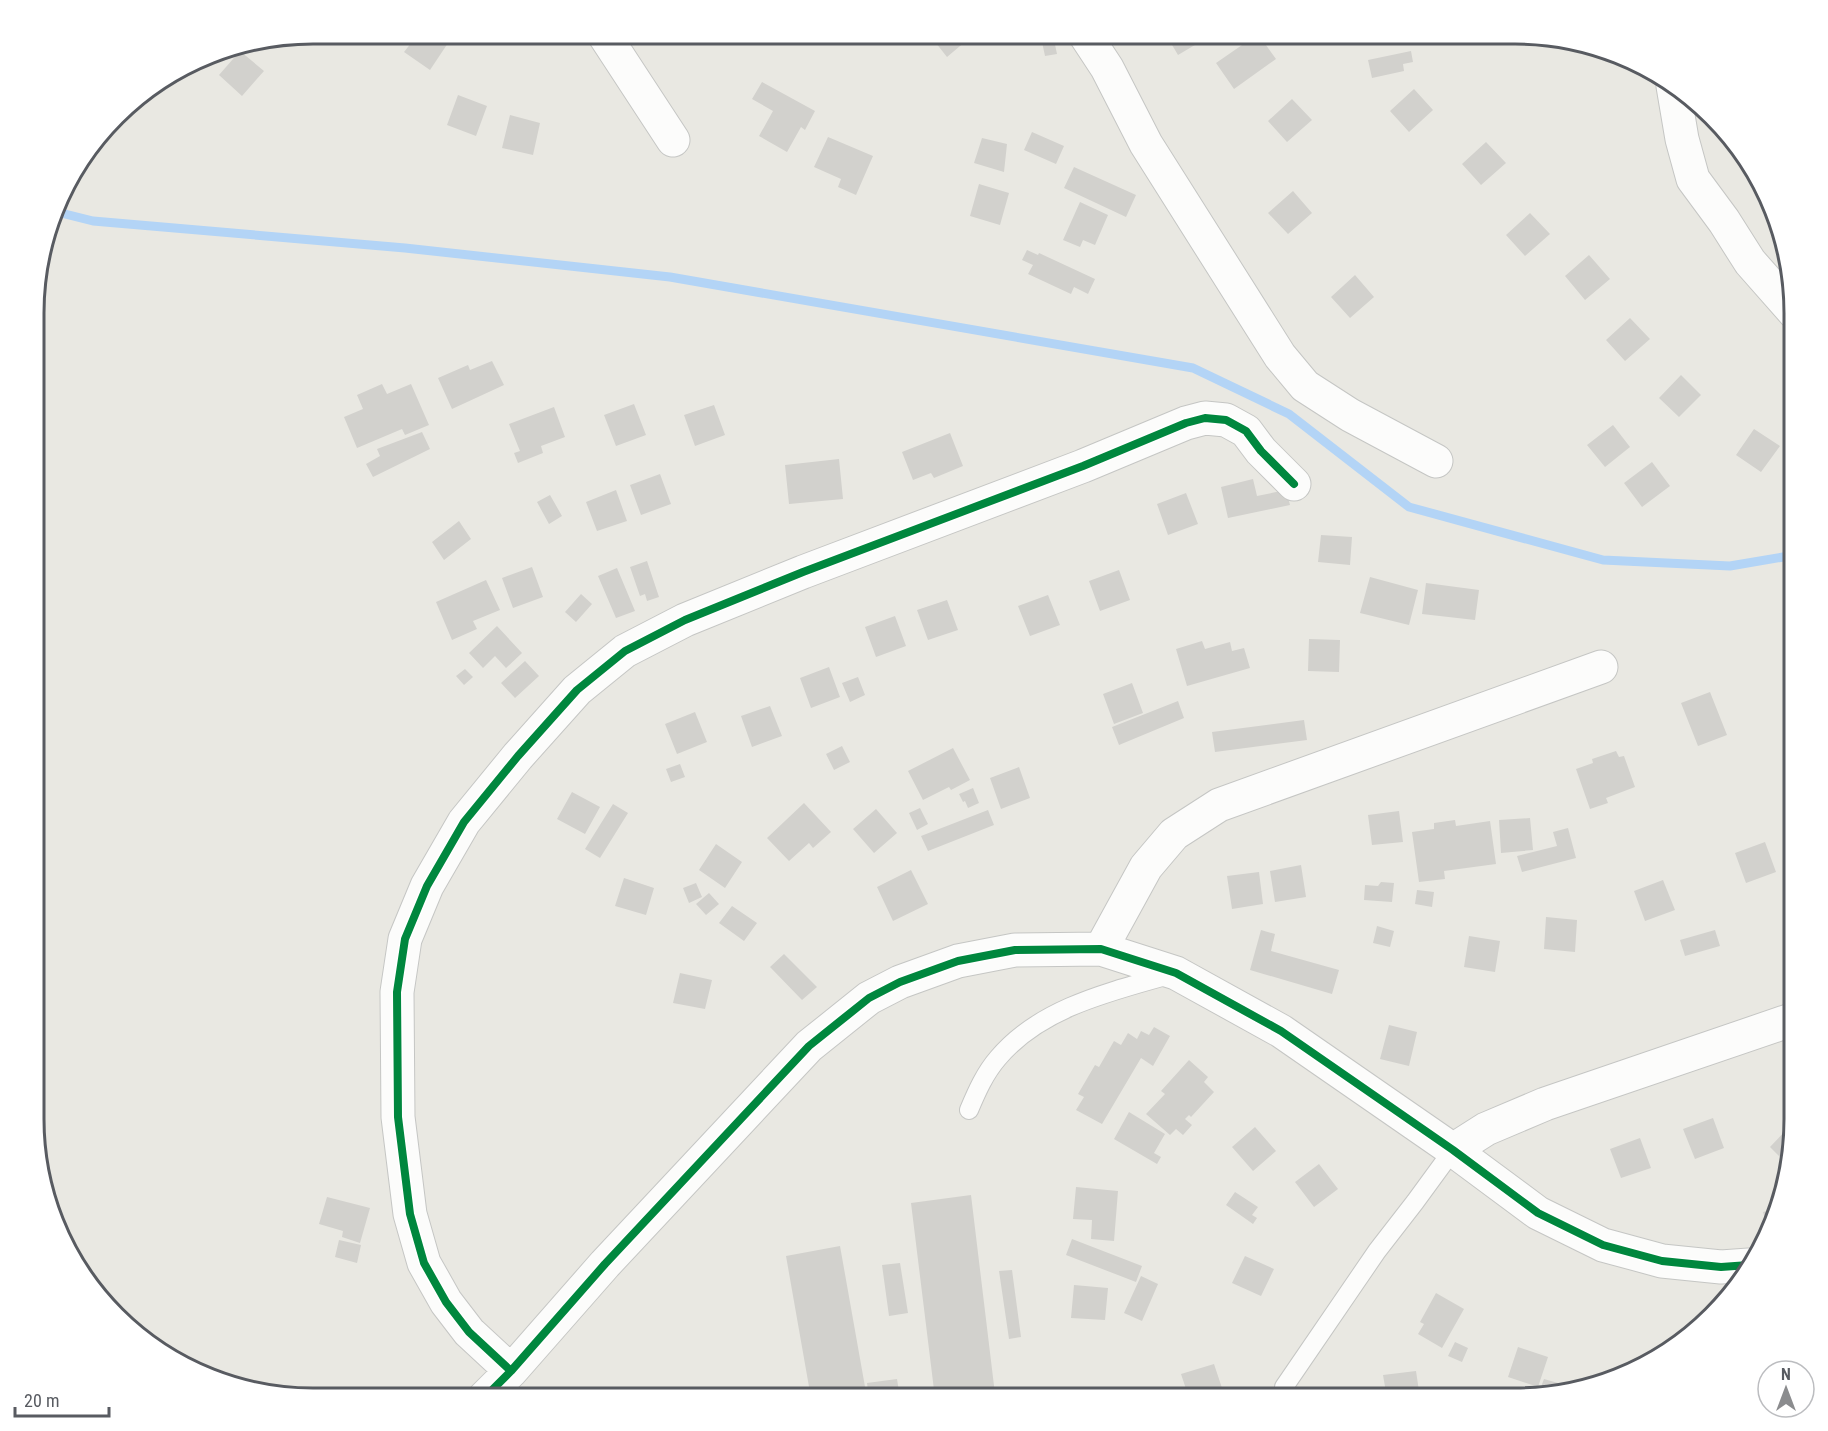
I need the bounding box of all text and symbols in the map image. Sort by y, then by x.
north arrow [1756,1359,1816,1419]
text: N [1781,1365,1791,1384]
scale bar [15,1380,110,1418]
text: 20 m [24,1390,59,1411]

